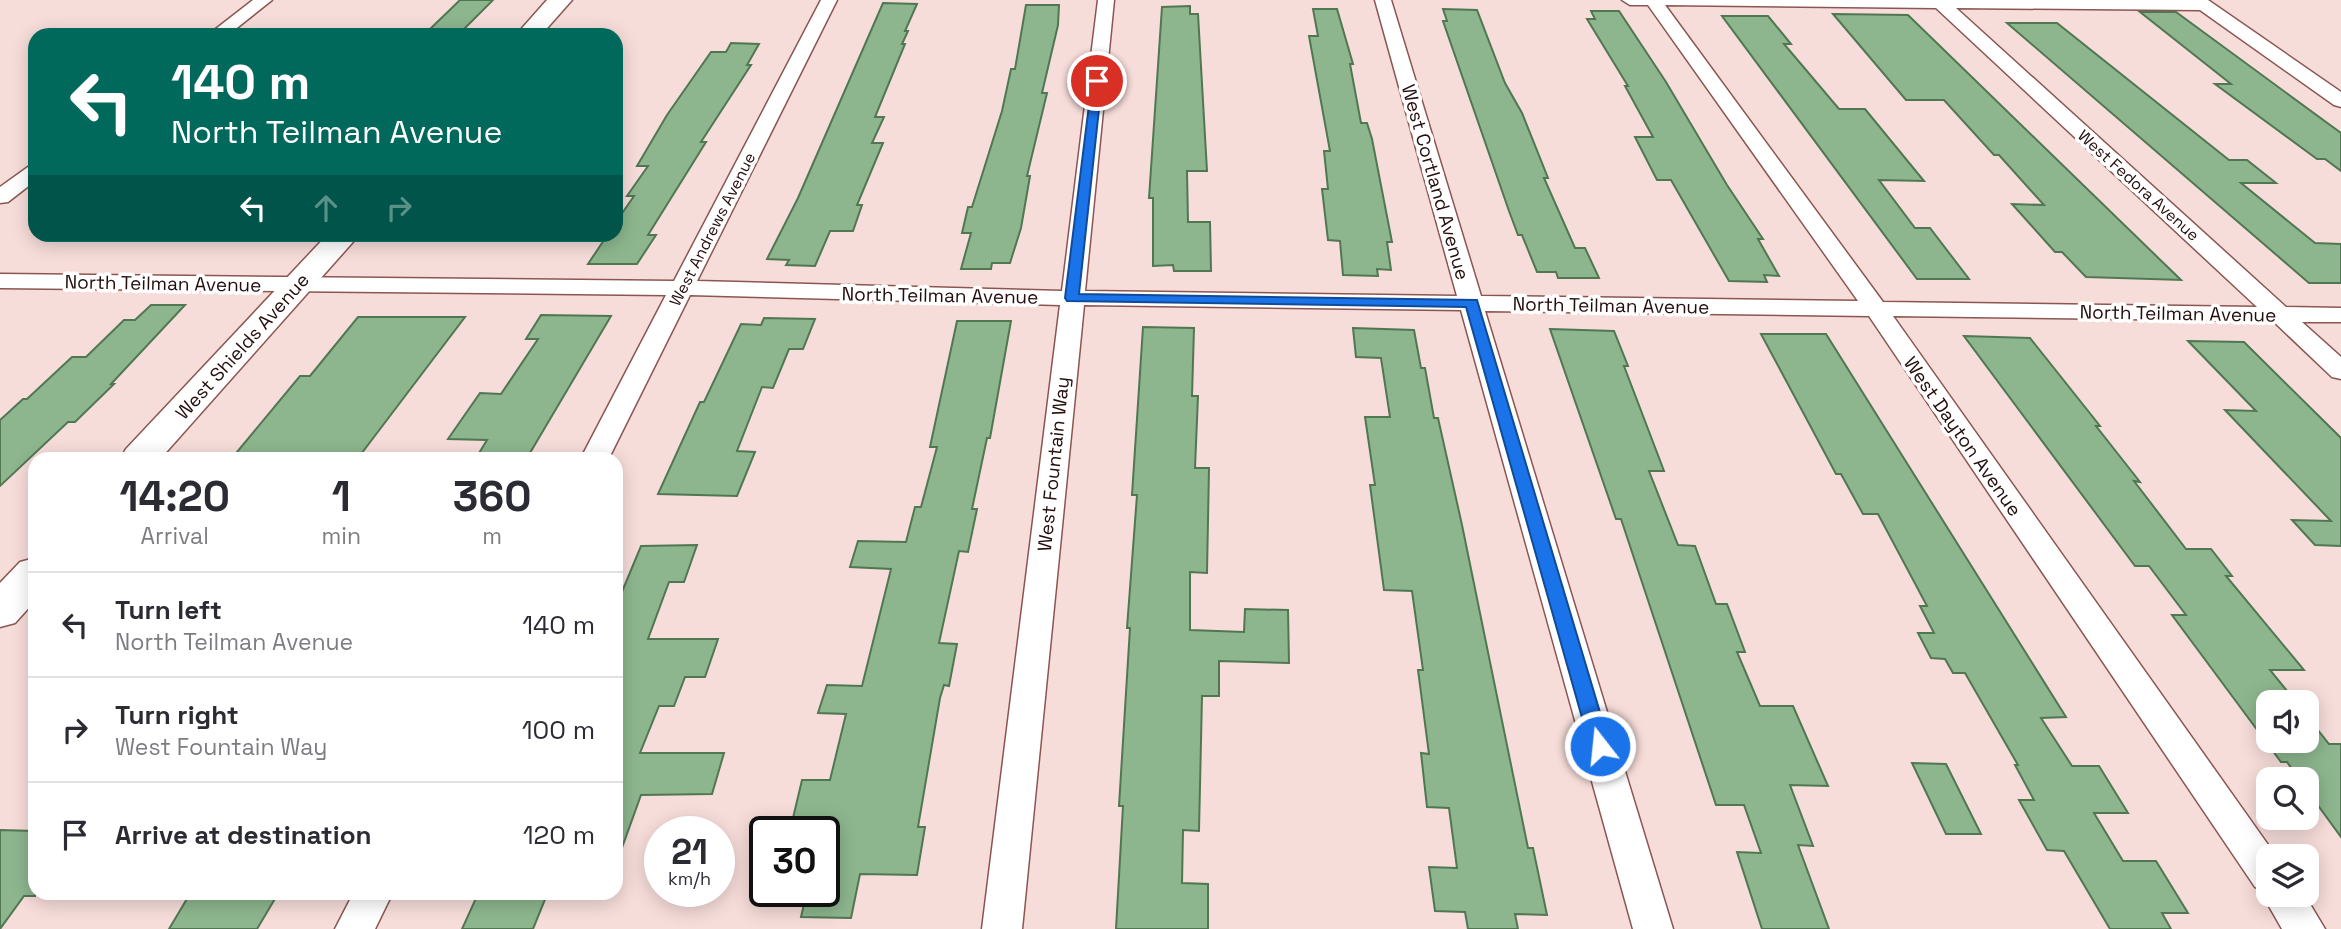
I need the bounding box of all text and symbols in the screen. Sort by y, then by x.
text: 140 m [171,51,310,113]
pin [1067,51,1127,111]
icon: left [56,56,147,147]
icon: arrive [1078,62,1116,100]
street label: West Cortland Avenue [1396,82,1475,283]
text: North Teilman Avenue [171,112,502,152]
street label: West Fedora Avenue [2073,125,2204,246]
street label: West Andrews Avenue [665,149,760,310]
icon: left [234,189,272,227]
icon: ahead [307,189,345,227]
icon: right [380,189,418,227]
street label: West Shields Avenue [170,268,315,425]
street label: North Teilman Avenue [64,269,262,298]
street label: North Teilman Avenue [841,281,1039,310]
street label: North Teilman Avenue [1512,291,1710,320]
street label: North Teilman Avenue [2079,299,2277,328]
street label: West Dayton Avenue [1898,352,2027,521]
street label: West Fountain Way [1032,376,1075,553]
text: 14:20 [120,470,230,523]
text: 1 [332,470,351,523]
text: 360 [453,470,531,523]
text: Arrival [141,521,209,551]
text: min [322,521,361,551]
text: m [482,521,502,551]
text: Turn left [115,593,222,627]
icon: left [56,606,94,644]
text: 140 m [522,608,595,642]
text: North Teilman Avenue [115,627,353,657]
map controls [2256,690,2319,907]
button: sound [2256,690,2319,753]
text: Turn right [115,698,239,732]
position arrow [1563,709,1637,783]
icon: right [56,711,94,749]
text: 100 m [522,713,595,747]
text: West Fountain Way [115,732,327,762]
button: search [2256,767,2319,830]
icon: arrive [56,816,94,854]
speed limit sign: 30 [749,816,840,907]
text: Arrive at destination [115,818,372,852]
text: 120 m [523,818,595,852]
text: 21 [671,830,708,874]
button: layers [2256,844,2319,907]
text: km/h [668,867,711,890]

